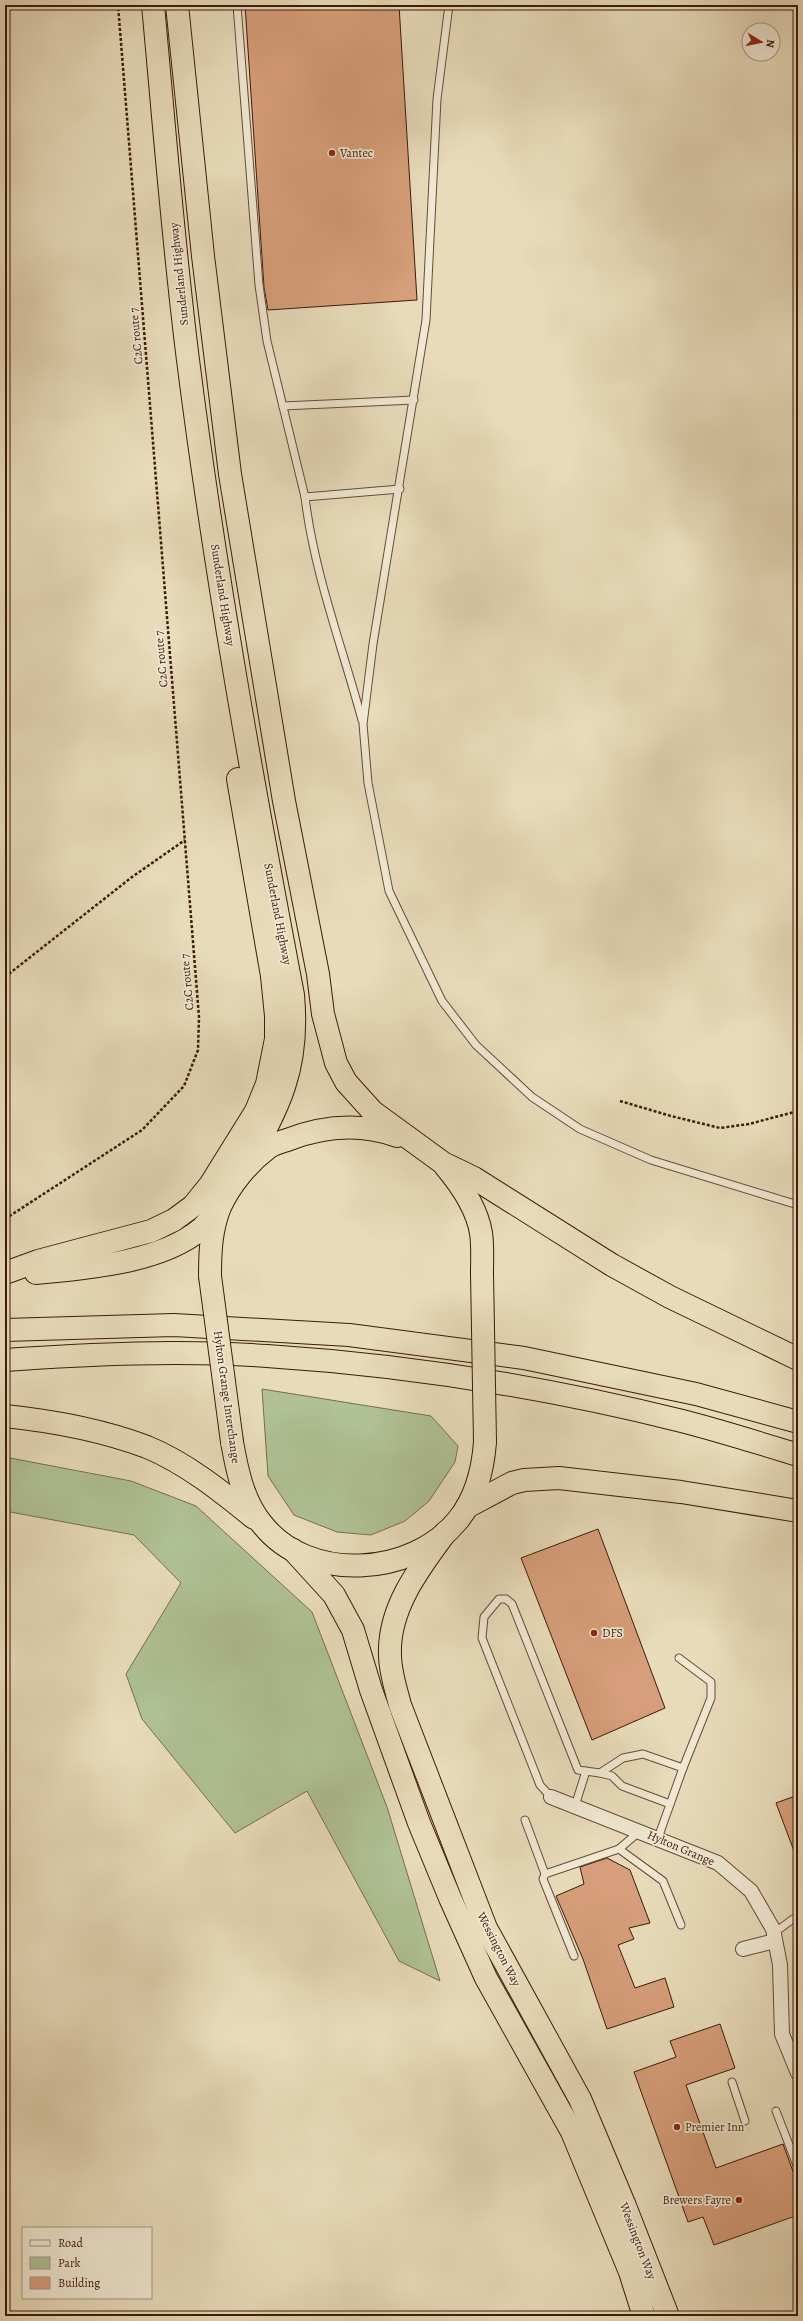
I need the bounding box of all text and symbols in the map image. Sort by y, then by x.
north arrow [741,22,781,62]
text: N [762,38,778,49]
place label: Vantec [339,145,373,161]
marker: Vantec [327,148,337,158]
street label: Sunderland Highway [166,221,192,326]
street label: C2C route 7 [125,306,146,365]
street label: Sunderland Highway [207,543,239,648]
street label: C2C route 7 [150,629,171,688]
street label: Sunderland Highway [260,862,296,967]
street label: C2C route 7 [176,952,197,1011]
street label: Hylton Grange Interchange [210,1330,244,1464]
place label: DFS [602,1625,623,1641]
marker: DFS [589,1628,599,1638]
street label: Hylton Grange [645,1827,717,1869]
street label: Wessington Way [473,1908,525,1989]
place label: Premier Inn [685,2119,745,2135]
marker: Premier Inn [672,2122,682,2132]
place label: Brewers Fayre [662,2192,731,2208]
marker: Brewers Fayre [734,2195,744,2205]
street label: Wessington Way [616,2199,660,2282]
legend [22,2227,152,2299]
text: Road [58,2235,84,2251]
text: Park [58,2255,81,2271]
text: Building [58,2275,100,2291]

